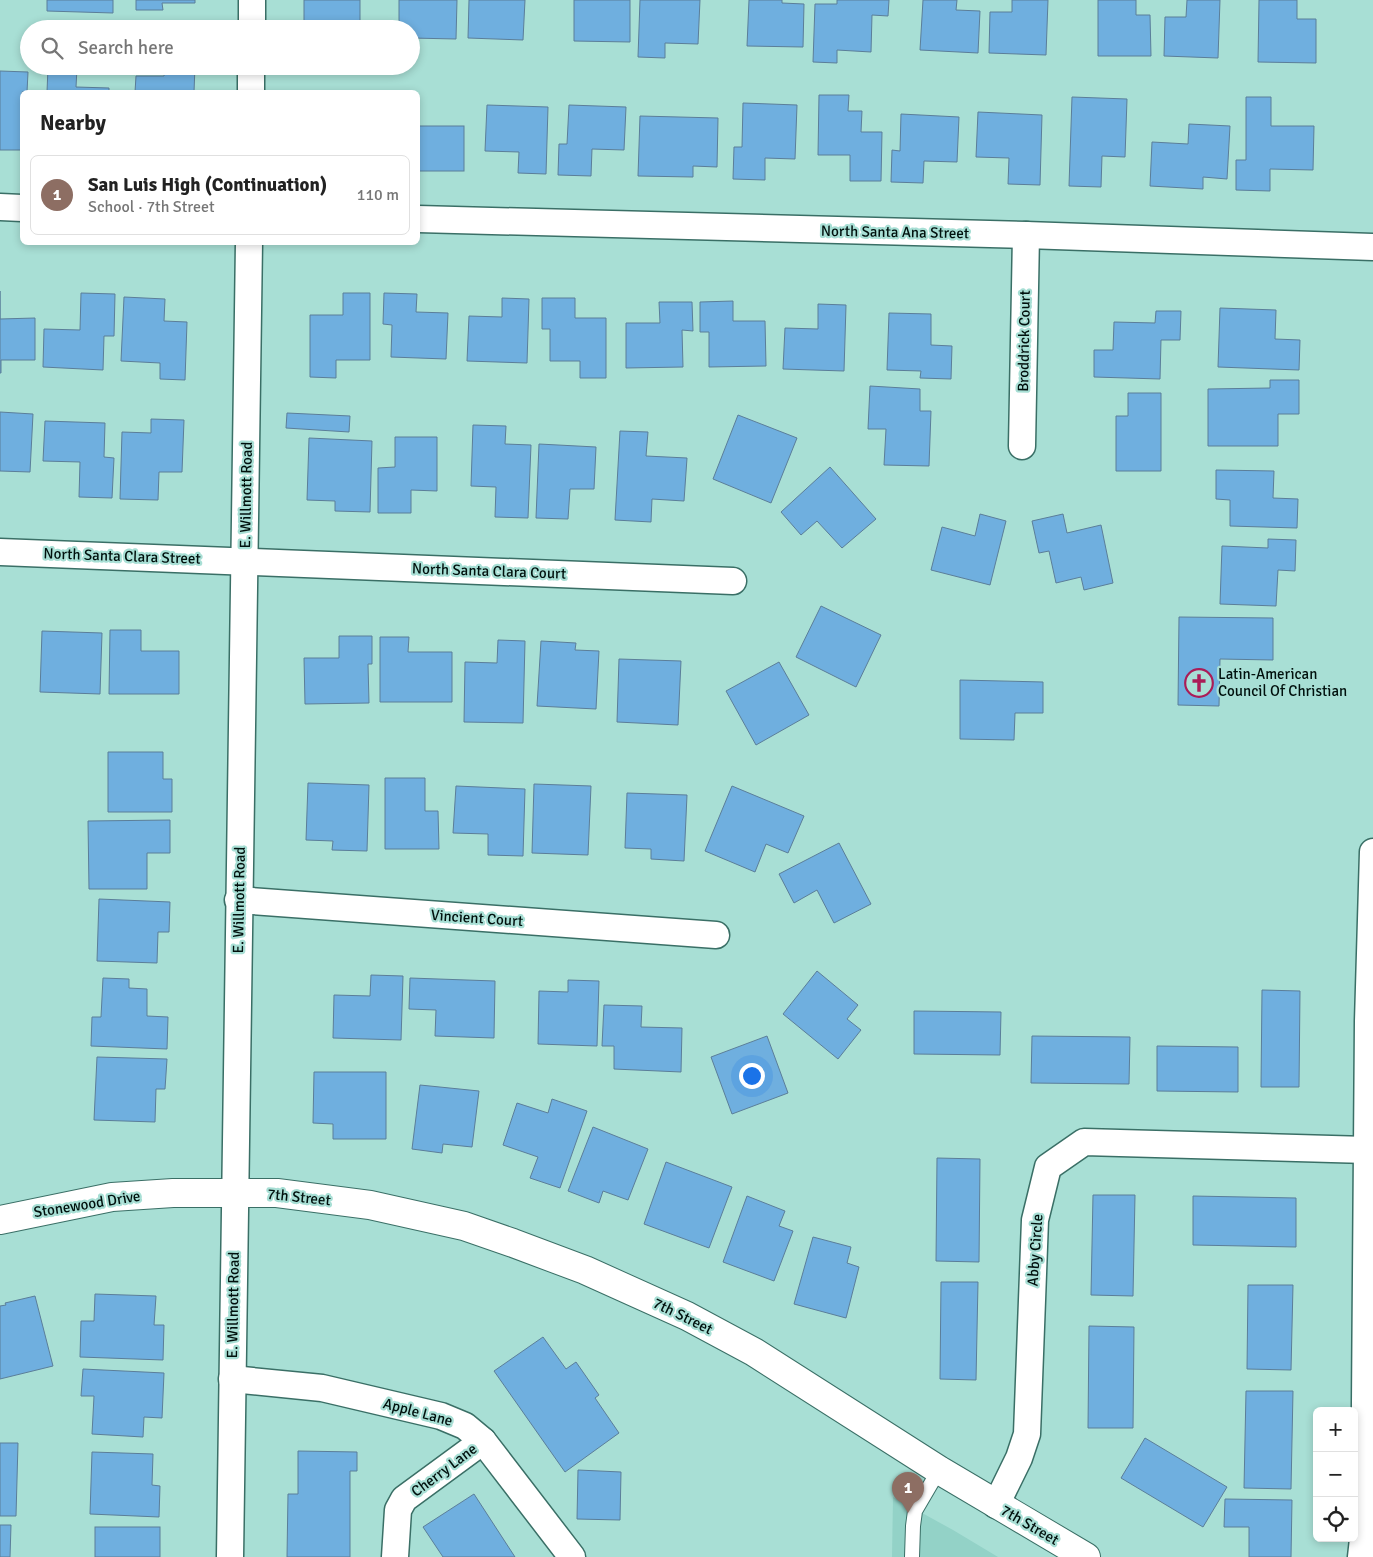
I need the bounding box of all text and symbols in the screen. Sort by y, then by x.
search box [20,20,420,75]
icon: search [38,34,66,62]
text: Search here [78,36,174,60]
text: Nearby [40,110,106,136]
text: San Luis High (Continuation) [88,173,327,197]
text: 1 [53,185,61,205]
text: 110 m [357,185,399,205]
text: School · 7th Street [88,197,215,217]
street label: North Santa Ana Street [821,222,969,242]
street label: Broddrick Court [1014,290,1034,392]
street label: E. Willmott Road [236,441,256,549]
street label: North Santa Clara Street [43,544,201,568]
street label: North Santa Clara Court [412,559,566,583]
place label: Latin-American Council Of Christian [1218,665,1347,700]
church icon: Latin-American Council Of Christian [1184,668,1214,698]
street label: E. Willmott Road [229,846,249,954]
street label: Vincient Court [430,906,524,930]
your location [739,1063,765,1089]
street label: 7th Street [266,1185,332,1209]
street label: Stonewood Drive [32,1187,142,1221]
street label: Abby Circle [1023,1213,1047,1287]
street label: E. Willmott Road [223,1251,243,1359]
street label: 7th Street [650,1294,716,1338]
street label: Apple Lane [381,1394,455,1430]
map controls [1313,1407,1358,1542]
button: + [1313,1407,1358,1452]
street label: Cherry Lane [408,1440,480,1500]
button: − [1313,1452,1358,1497]
pin: 1 [892,1472,924,1513]
button: locate [1313,1497,1358,1542]
street label: 7th Street [998,1501,1062,1549]

